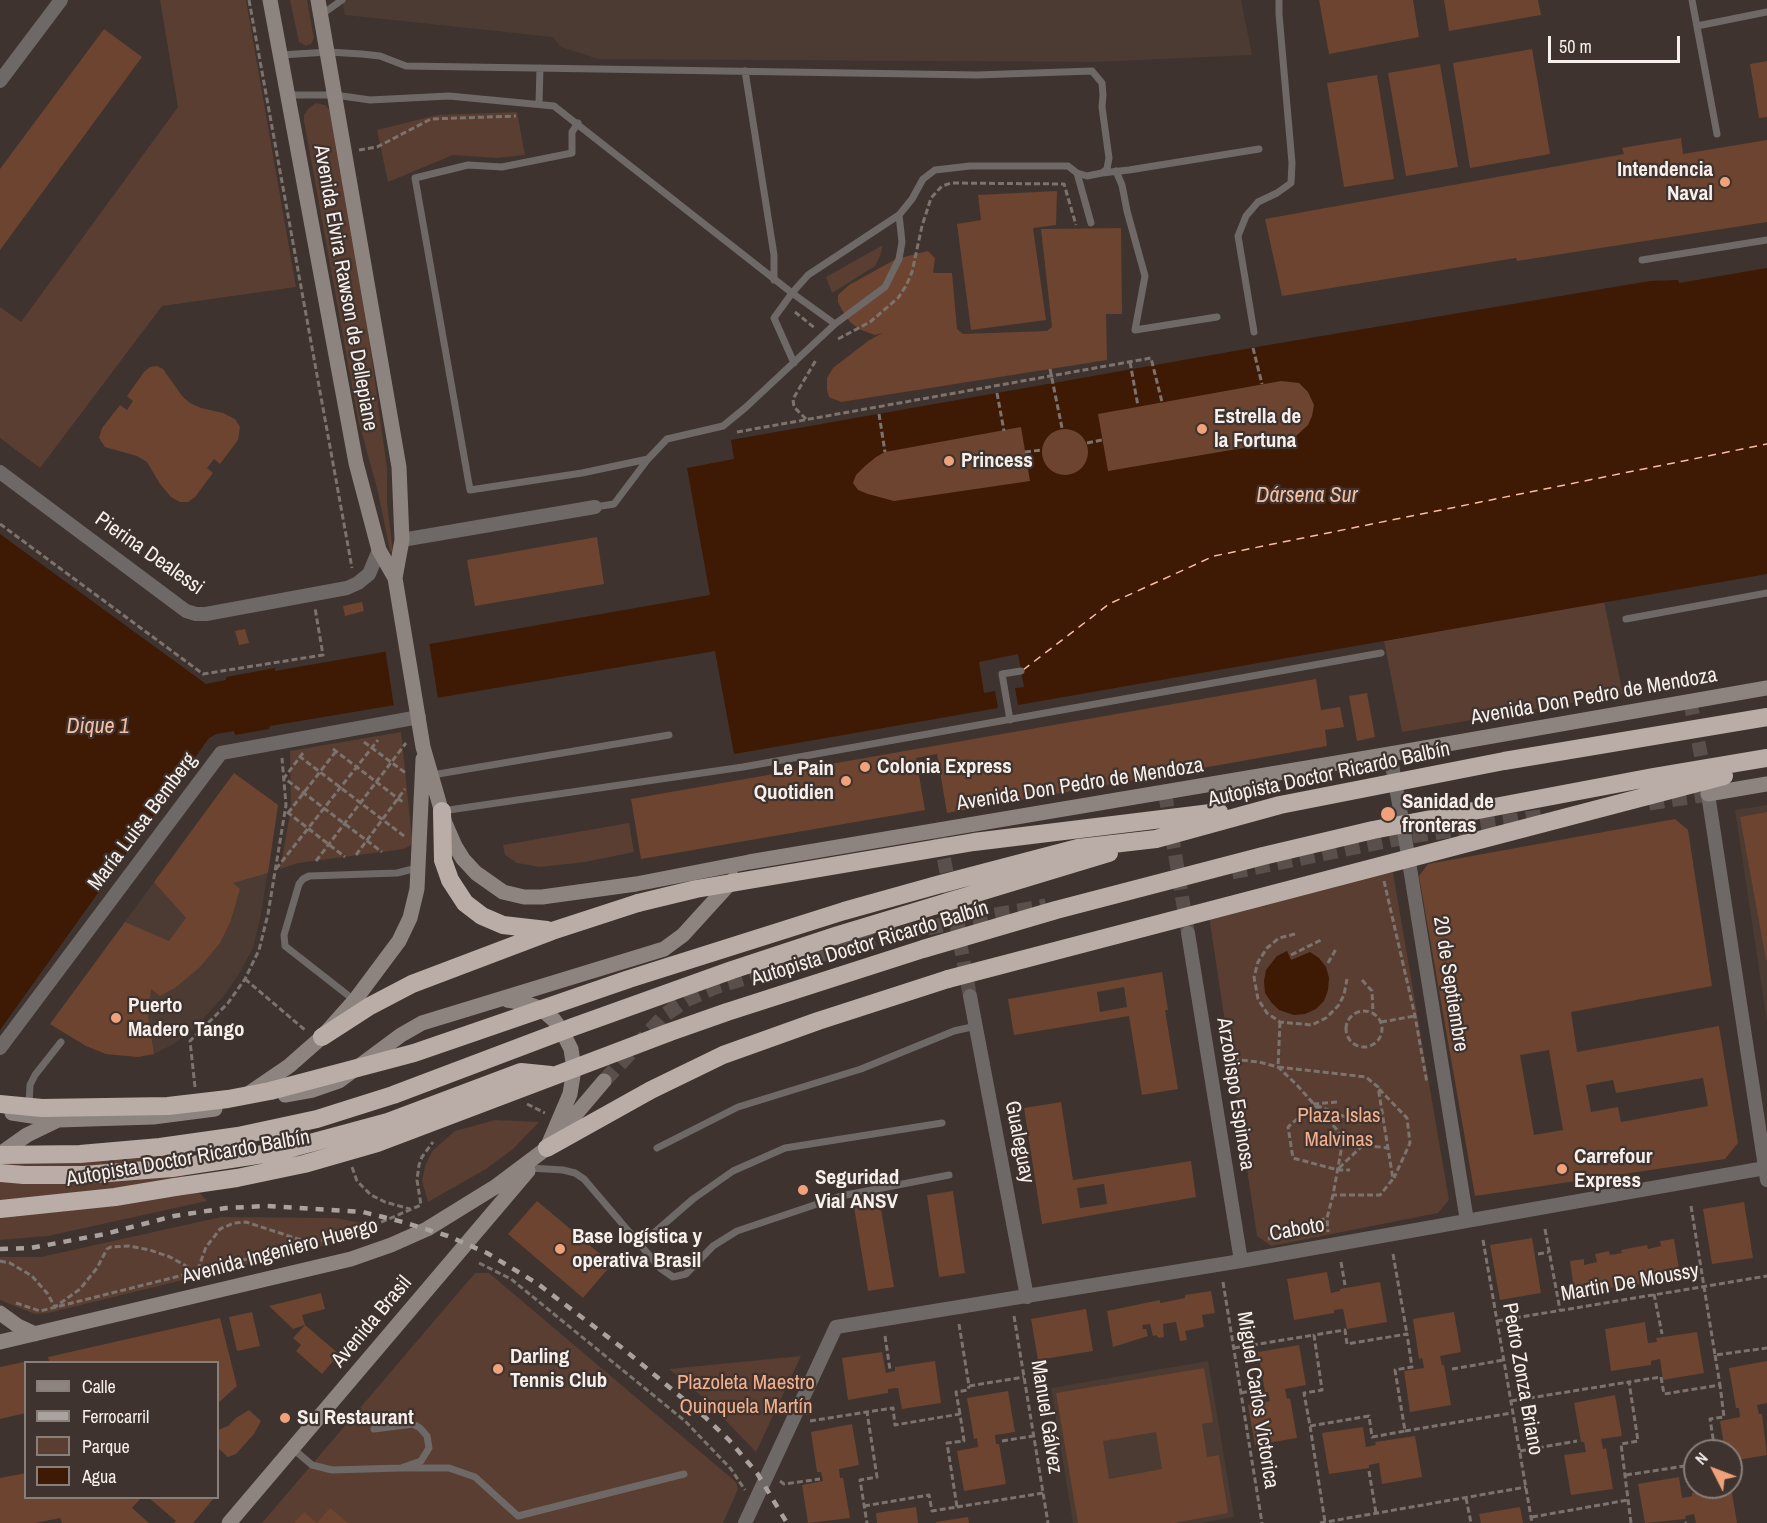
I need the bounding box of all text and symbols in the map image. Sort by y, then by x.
scale bar [1551,24,1683,62]
text: 50 m [1559,34,1592,59]
street label: Avenida Elvira Rawson de Dellepiane [307,143,383,433]
place label: Intendencia Naval [1617,157,1713,207]
marker: Intendencia Naval [1718,175,1732,189]
place label: Estrella de la Fortuna [1214,404,1301,454]
marker: Estrella de la Fortuna [1195,422,1209,436]
place label: Princess [961,448,1033,474]
marker: Princess [942,454,956,468]
water label: Dársena Sur [1256,483,1358,509]
street label: Pierina Dealessi [90,507,208,601]
street label: Avenida Don Pedro de Mendoza [1469,663,1719,731]
water label: Dique 1 [66,714,130,740]
street label: Autopista Doctor Ricardo Balbín [1206,737,1452,813]
street label: María Luisa Bemberg [83,748,203,896]
street label: Avenida Don Pedro de Mendoza [955,753,1205,817]
place label: Colonia Express [877,754,1012,780]
place label: Le Pain Quotidien [754,756,834,806]
marker: Colonia Express [858,760,872,774]
marker: Le Pain Quotidien [839,774,853,788]
place label: Sanidad de fronteras [1402,789,1494,839]
marker: Sanidad de fronteras [1379,805,1397,823]
street label: Autopista Doctor Ricardo Balbín [748,896,992,992]
street label: 20 de Septiembre [1427,914,1473,1054]
place label: Puerto Madero Tango [128,993,244,1043]
marker: Puerto Madero Tango [109,1011,123,1025]
street label: Arzobispo Espinosa [1211,1016,1259,1172]
street label: Gualeguay [999,1099,1039,1185]
park label: Plaza Islas Malvinas [1297,1103,1381,1153]
street label: Autopista Doctor Ricardo Balbín [64,1125,312,1193]
place label: Carrefour Express [1574,1144,1652,1194]
marker: Carrefour Express [1555,1162,1569,1176]
place label: Seguridad Vial ANSV [815,1165,899,1215]
marker: Seguridad Vial ANSV [796,1183,810,1197]
street label: Caboto [1267,1213,1327,1247]
street label: Avenida Ingeniero Huergo [179,1214,381,1290]
place label: Base logística y operativa Brasil [572,1224,702,1274]
marker: Base logística y operativa Brasil [553,1242,567,1256]
street label: Martin De Moussy [1559,1258,1701,1308]
street label: Avenida Brasil [326,1271,418,1373]
street label: Pedro Zonza Briano [1496,1301,1548,1457]
street label: Miguel Carlos Victorica [1231,1310,1283,1490]
place label: Darling Tennis Club [510,1344,607,1394]
street label: Manuel Gálvez [1025,1358,1067,1476]
legend [24,1361,219,1499]
marker: Darling Tennis Club [491,1362,505,1376]
park label: Plazoleta Maestro Quinquela Martín [677,1370,815,1420]
text: Calle [82,1374,116,1399]
text: Ferrocarril [82,1404,149,1429]
place label: Su Restaurant [297,1405,414,1431]
marker: Su Restaurant [278,1411,292,1425]
text: Parque [82,1434,130,1459]
north arrow [1683,1439,1743,1499]
text: N [1690,1447,1712,1469]
text: Agua [82,1464,116,1489]

